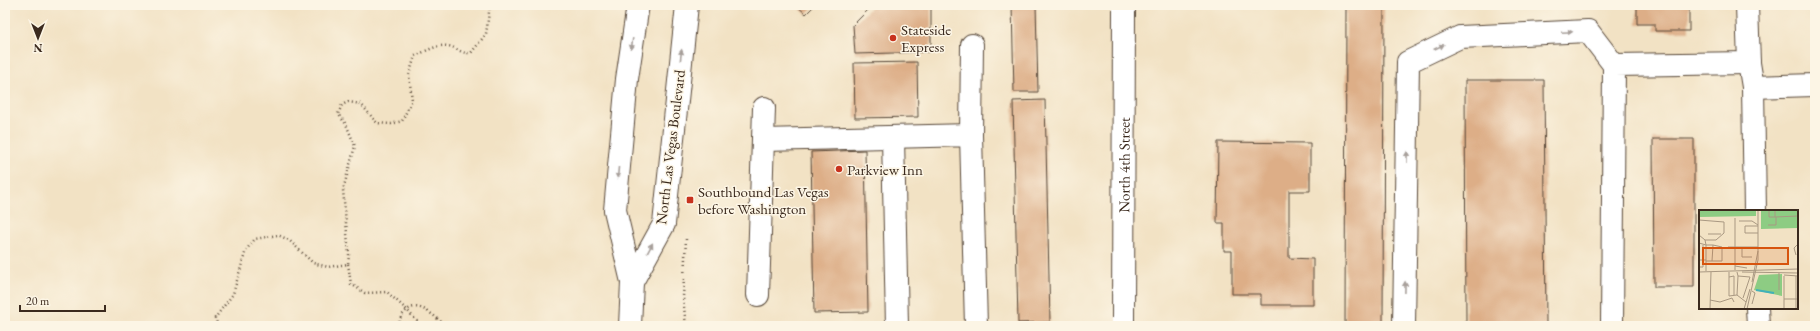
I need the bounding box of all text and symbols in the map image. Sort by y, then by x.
north arrow [18,18,58,58]
place label: Stateside Express [901,20,951,56]
one-way arrow [1561,29,1573,36]
marker: Stateside Express [888,33,898,43]
one-way arrow [629,38,635,50]
text: N [33,41,42,55]
one-way arrow [1434,44,1445,50]
one-way arrow [678,48,684,61]
street label: North Las Vegas Boulevard [651,68,689,225]
street label: North 4th Street [1114,117,1133,213]
one-way arrow [1404,150,1410,163]
place label: Parkview Inn [847,160,923,179]
marker: Parkview Inn [834,164,844,174]
one-way arrow [615,167,621,179]
place label: Southbound Las Vegas before Washington [698,182,829,218]
marker: Southbound Las Vegas before Washington [685,195,695,205]
inset map [1699,210,1798,309]
one-way arrow [647,242,654,254]
one-way arrow [1402,280,1408,293]
scale bar [20,287,105,313]
text: 20 m [26,293,50,309]

